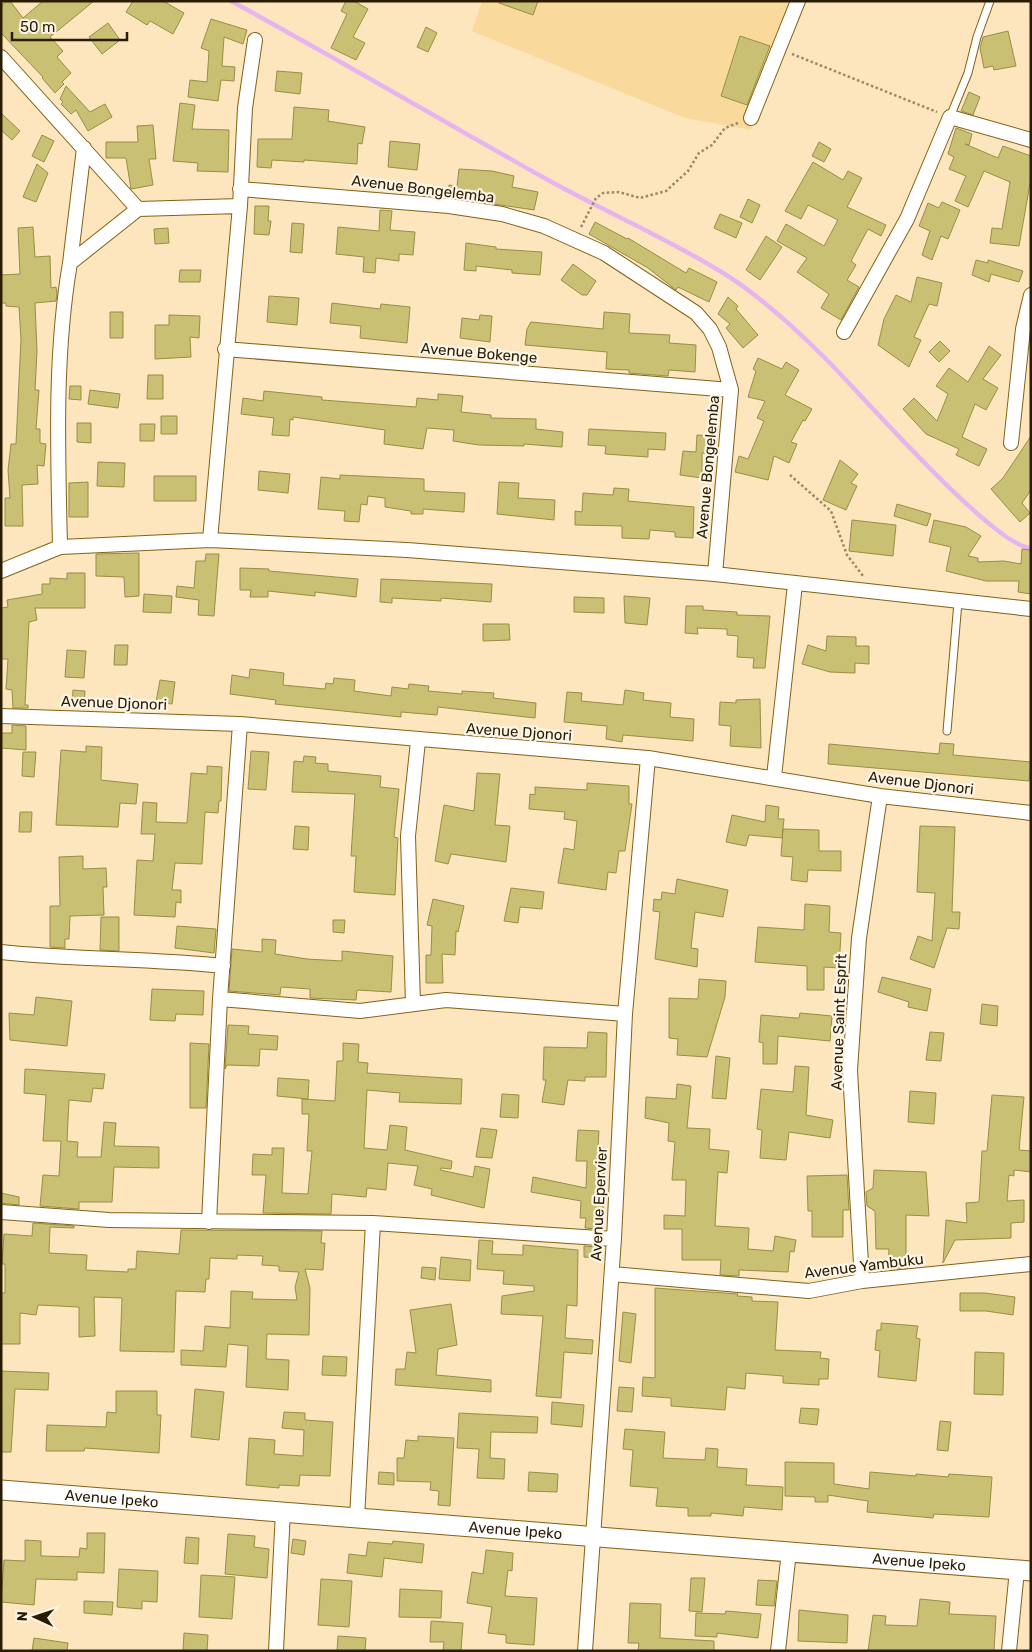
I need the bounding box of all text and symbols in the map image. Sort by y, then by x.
scale bar [12,10,128,42]
text: 50 m [20,18,55,36]
street label: Avenue Bongelemba [351,171,495,207]
street label: Avenue Bokenge [420,339,538,367]
street label: Avenue Bongelemba [693,395,723,539]
street label: Avenue Djonori [61,692,167,714]
street label: Avenue Djonori [466,719,572,745]
street label: Avenue Djonori [867,768,975,798]
street label: Avenue Saint Esprit [828,953,850,1091]
street label: Avenue Epervier [587,1146,611,1262]
street label: Avenue Yambuku [803,1250,925,1282]
street label: Avenue Ipeko [64,1486,159,1511]
street label: Avenue Ipeko [468,1518,563,1543]
street label: Avenue Ipeko [872,1550,967,1575]
north arrow [10,1592,60,1642]
text: N [14,1611,31,1622]

